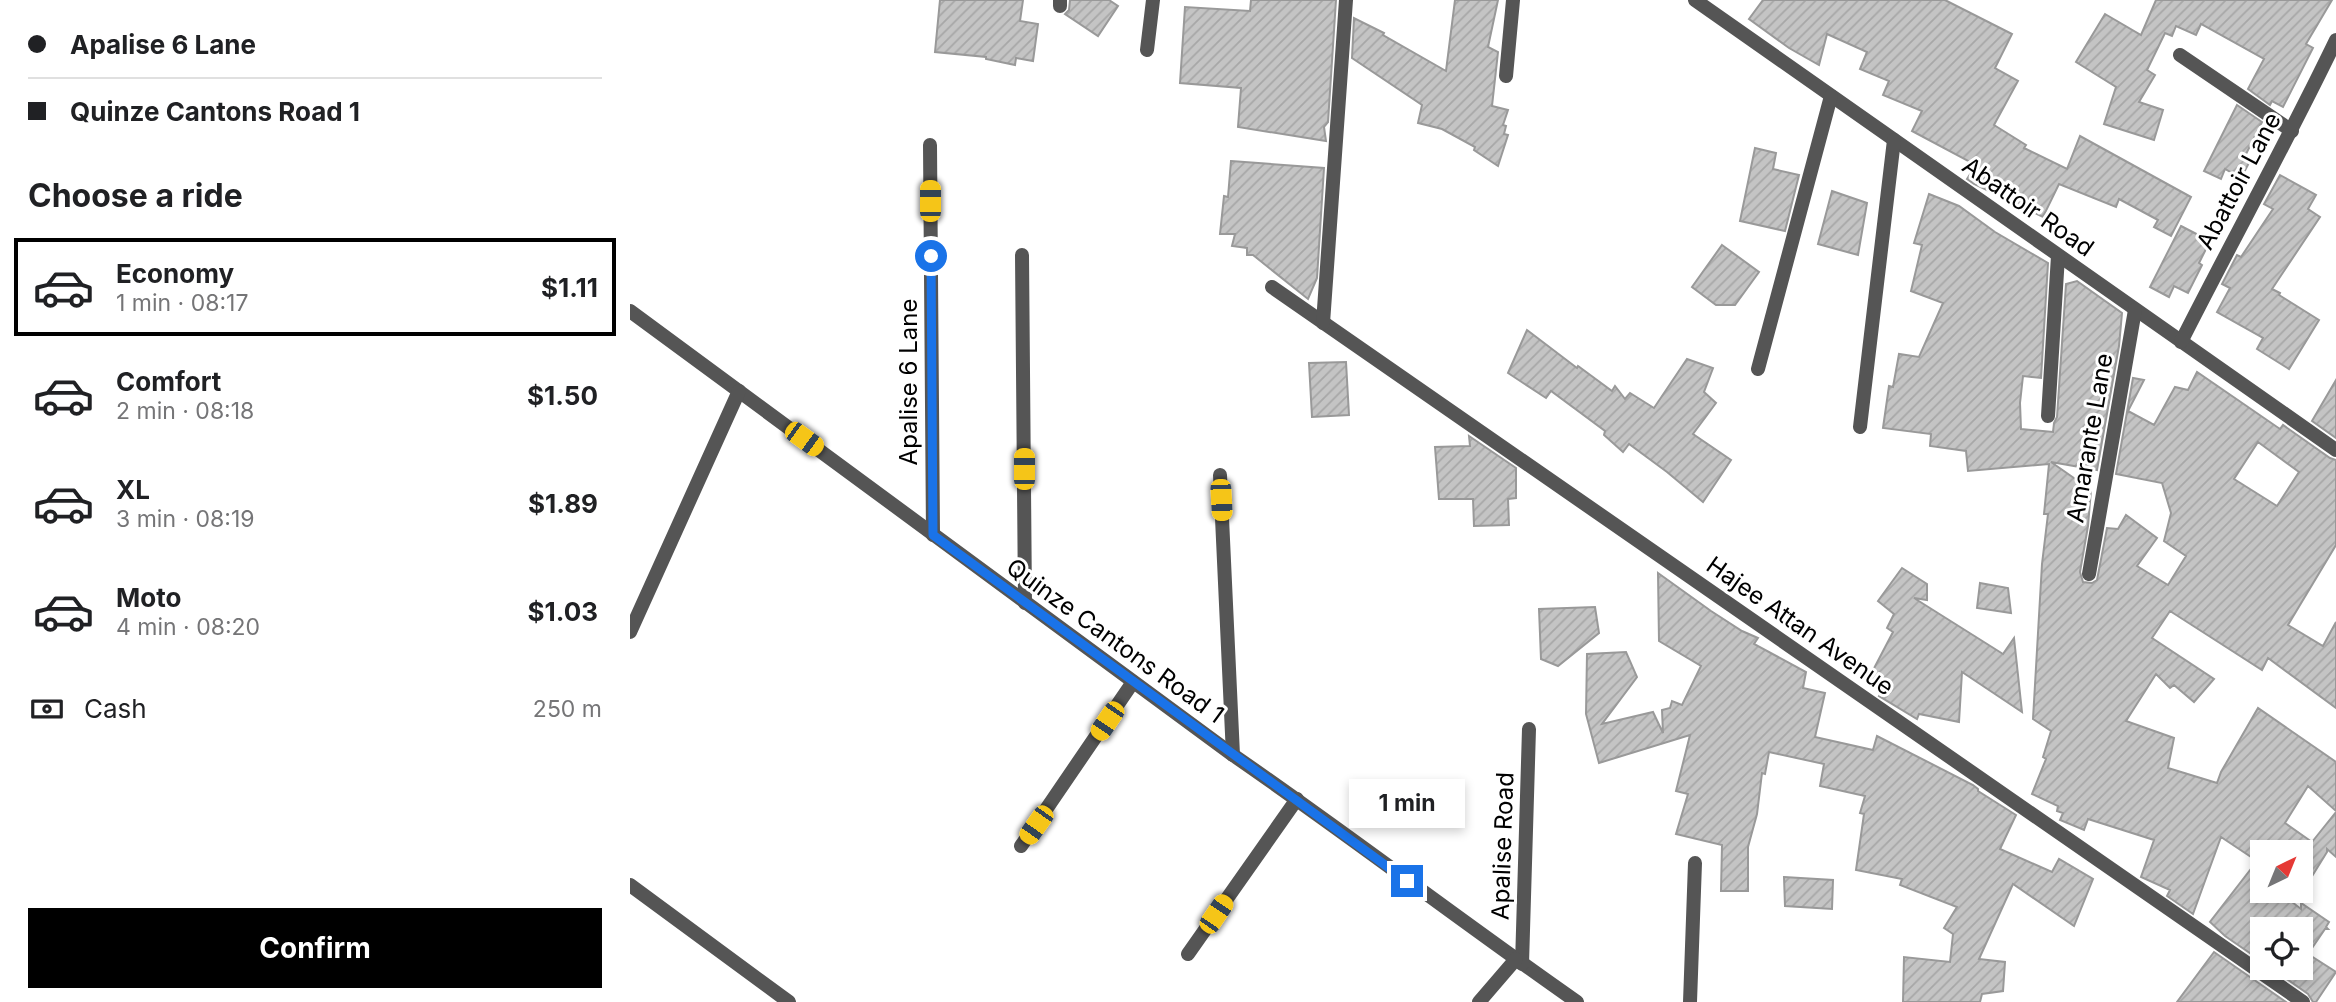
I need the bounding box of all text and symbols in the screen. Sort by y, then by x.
text: Apalise 6 Lane [70,29,256,60]
text: Quinze Cantons Road 1 [70,96,360,127]
street label: Abattoir Lane [2190,107,2287,254]
street label: Abattoir Road [1957,151,2100,263]
text: Choose a ride [28,176,243,215]
car [920,180,941,222]
route start [915,240,947,272]
icon: car [32,256,95,319]
text: Economy [116,258,234,289]
text: $1.11 [541,272,598,303]
text: 1 min · 08:17 [116,289,248,317]
street label: Apalise 6 Lane [894,299,923,465]
street label: Amarante Lane [2060,351,2119,525]
icon: car [32,364,95,427]
text: Comfort [116,366,221,397]
text: $1.50 [527,380,598,411]
text: 2 min · 08:18 [116,397,254,425]
car [781,418,828,460]
car [1014,448,1035,490]
icon: car [32,472,95,535]
text: XL [116,474,150,505]
car [1210,478,1233,522]
text: $1.89 [528,488,598,519]
text: 3 min · 08:19 [116,505,255,533]
street label: Hajee Attan Avenue [1701,550,1899,701]
street label: Quinze Cantons Road 1 [1001,552,1230,729]
icon: car [32,580,95,643]
text: Moto [116,582,181,613]
text: $1.03 [528,596,598,627]
text: 4 min · 08:20 [116,613,260,641]
icon: cash [28,690,66,728]
text: Cash [84,693,147,724]
text: 250 m [533,695,602,723]
car [1087,698,1128,744]
street label: Apalise Road [1485,772,1520,920]
callout: 1 min [1349,780,1465,828]
text: 1 min [1379,789,1435,817]
car [1016,802,1057,848]
north arrow [2250,840,2314,903]
map controls [2250,840,2313,980]
route end [1391,865,1423,897]
car [1196,891,1237,937]
button: Confirm [28,908,602,988]
button: locate [2250,917,2313,980]

